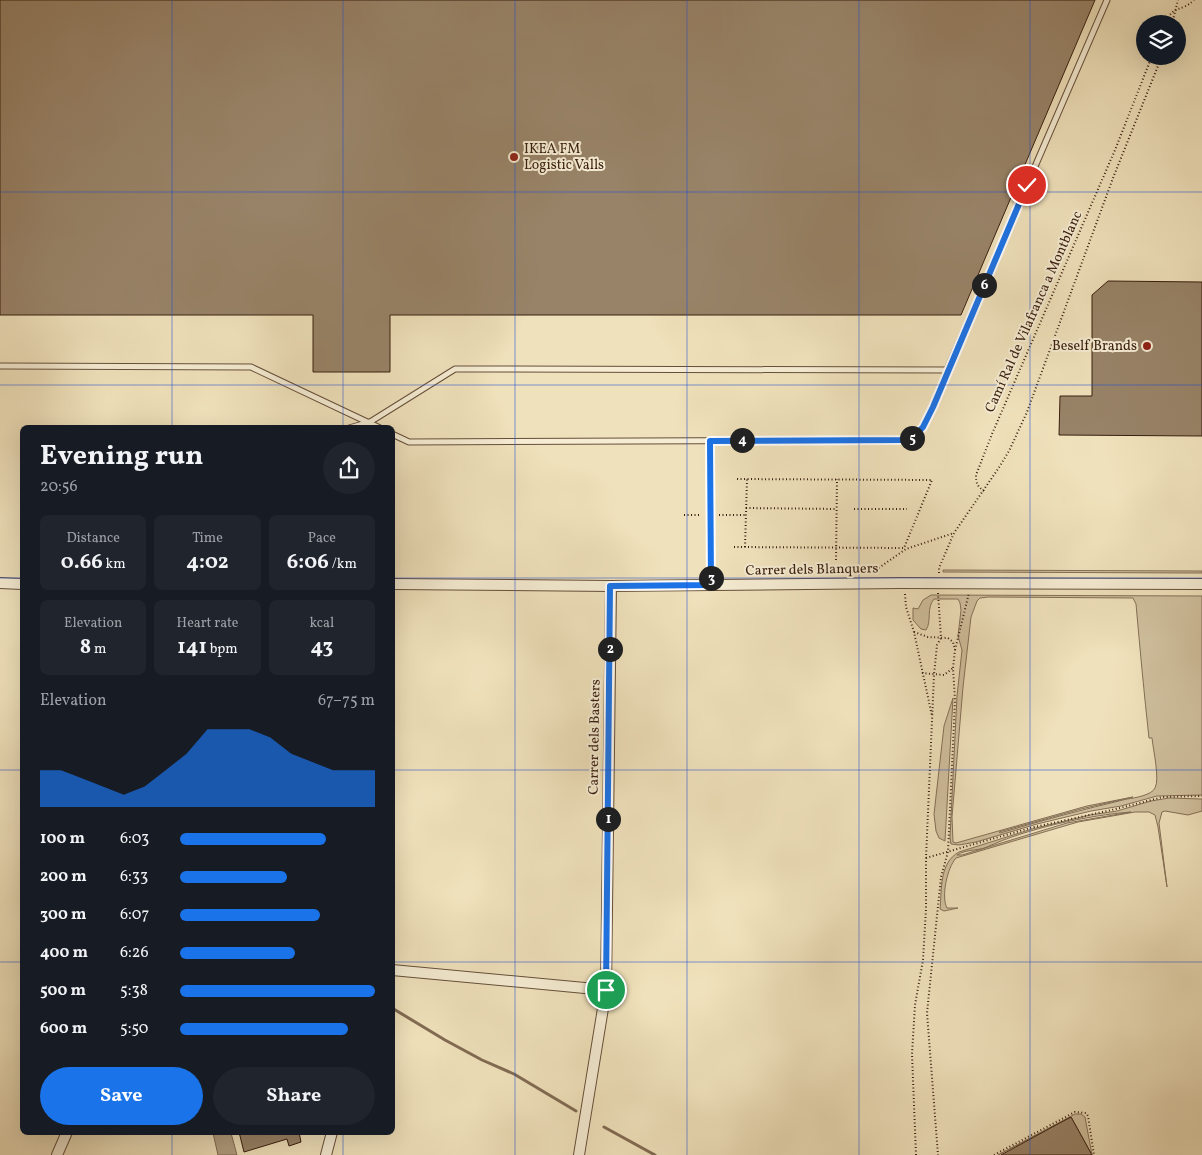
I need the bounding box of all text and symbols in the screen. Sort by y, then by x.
map controls [1136,15,1186,65]
button: layers [1136,15,1186,65]
place label: IKEA FM Logistic Valls [524,140,604,175]
marker: IKEA FM Logistic Valls [508,151,520,163]
pin [1006,164,1048,206]
icon: check [1013,171,1041,199]
street label: Camí Ral de Vilafranca a Montblanc [981,208,1087,416]
pin: 6 [972,272,996,298]
text: 6 [981,276,988,295]
place label: Beself Brands [1052,337,1137,356]
marker: Beself Brands [1141,340,1153,352]
pin: 5 [900,426,924,450]
pin: 4 [730,428,754,452]
text: 5 [909,429,916,448]
text: 4 [738,431,747,450]
text: Evening run [40,437,204,476]
button: share [323,442,375,494]
text: 20:56 [40,476,78,498]
text: Distance [66,529,120,548]
text: Time [192,529,223,548]
text: Pace [308,529,336,548]
text: 0.66 [61,548,103,577]
text: 4:02 [186,548,229,577]
text: 6:06 [287,548,329,577]
text: km [103,555,126,574]
text: /km [329,555,357,574]
street label: Carrer dels Blanquers [745,559,879,581]
pin: 3 [698,566,724,590]
text: 3 [708,569,715,588]
text: Elevation [64,614,122,633]
text: Heart rate [177,614,238,633]
text: kcal [309,614,334,633]
text: 8 [80,633,91,662]
text: 141 [177,633,207,662]
text: 43 [310,633,333,662]
pin: 2 [598,636,622,662]
text: m [91,640,106,659]
text: bpm [207,640,238,659]
text: 2 [607,640,614,659]
street label: Carrer dels Basters [584,679,606,795]
text: Elevation [40,690,107,712]
text: 67–75 m [318,690,375,712]
pin: 1 [596,806,620,832]
text: 1 [606,810,611,829]
text: 100 m [40,828,85,850]
text: 6:03 [120,828,149,850]
text: 200 m [40,866,87,888]
text: 6:33 [120,866,148,888]
text: 300 m [40,904,86,926]
text: 6:07 [120,904,149,926]
text: 400 m [40,942,88,964]
text: 6:26 [120,942,149,964]
pin [585,969,627,1011]
icon: arrive [592,976,620,1004]
text: 500 m [40,980,86,1002]
text: 5:38 [120,980,148,1002]
text: 600 m [40,1018,87,1040]
text: 5:50 [120,1018,148,1040]
button: Save [40,1067,203,1125]
button: Share [213,1067,375,1125]

